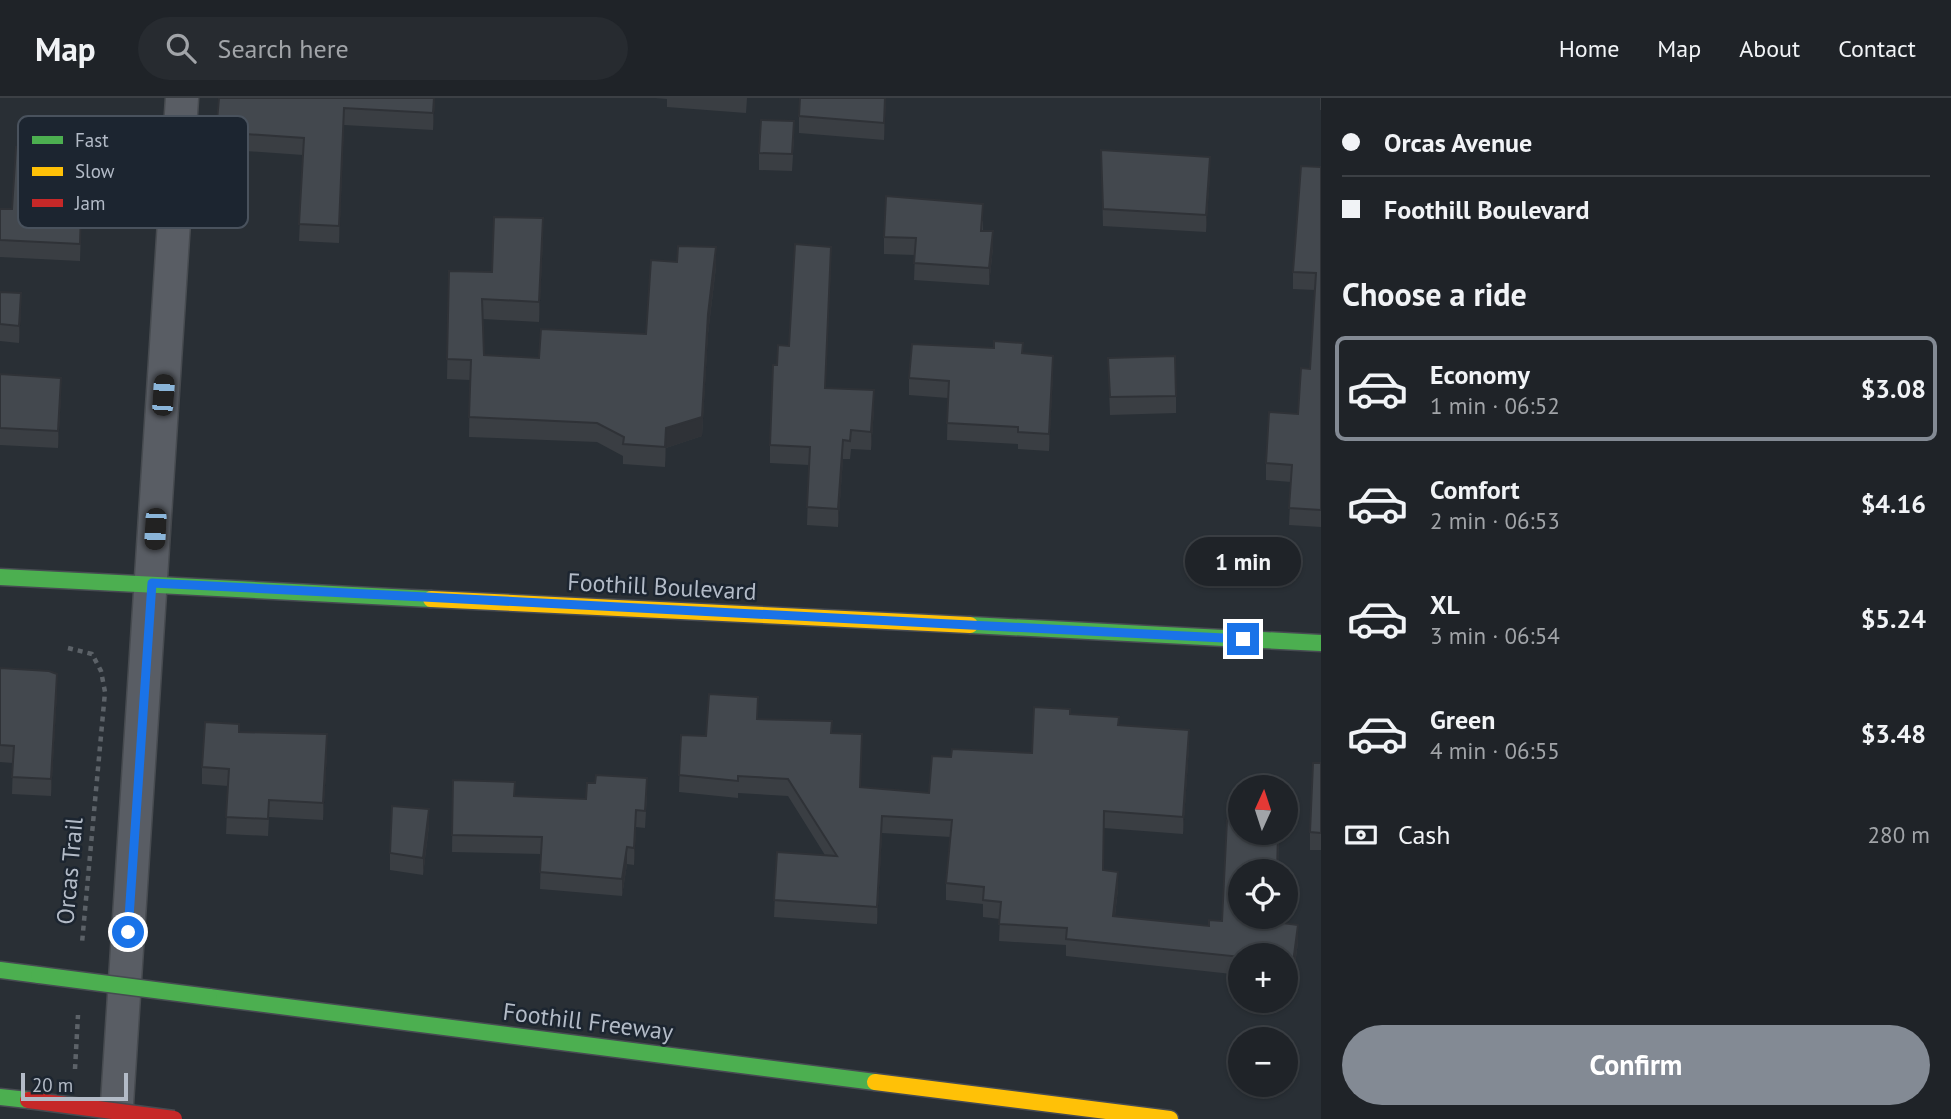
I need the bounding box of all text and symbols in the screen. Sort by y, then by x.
search box [138,17,628,80]
text: Map [35,27,96,70]
icon: search [162,29,200,67]
text: Search here [218,32,349,65]
text: Home [1559,33,1619,64]
text: Map [1657,33,1701,64]
text: About [1739,33,1800,64]
text: Contact [1838,33,1916,64]
legend [18,116,248,228]
text: Orcas Avenue [1384,126,1532,159]
text: Fast [75,128,109,152]
text: Slow [75,159,115,183]
text: Jam [74,191,105,215]
text: Foothill Boulevard [1384,193,1589,226]
text: Choose a ride [1342,273,1527,315]
icon: car [1346,357,1409,420]
text: Economy [1430,358,1530,391]
text: $3.08 [1861,372,1926,405]
car [152,373,175,417]
text: 1 min · 06:52 [1430,391,1560,420]
icon: car [1346,472,1409,535]
text: Comfort [1430,473,1520,506]
text: $4.16 [1861,487,1926,520]
text: 2 min · 06:53 [1430,506,1560,535]
car [144,507,167,551]
callout: 1 min [1185,538,1301,587]
text: 1 min [1215,547,1271,576]
street label: Foothill Boulevard [567,566,757,607]
icon: car [1346,587,1409,650]
text: XL [1430,588,1460,621]
text: $5.24 [1861,602,1926,635]
text: 3 min · 06:54 [1430,621,1560,650]
route end [1227,623,1259,655]
icon: car [1346,702,1409,765]
text: Green [1430,703,1495,736]
text: $3.48 [1861,717,1926,750]
text: 4 min · 06:55 [1430,736,1560,765]
north arrow [1228,775,1298,845]
map controls [1228,775,1298,1097]
street label: Orcas Trail [49,816,90,926]
icon: cash [1342,816,1380,854]
text: Cash [1398,818,1450,851]
text: 280 m [1868,820,1930,849]
button: locate [1228,859,1298,929]
route start [112,916,144,948]
button: + [1228,943,1298,1013]
street label: Foothill Freeway [501,996,675,1047]
button: Confirm [1342,1025,1930,1105]
button: − [1228,1027,1298,1097]
scale bar [21,1070,128,1102]
text: 20 m [32,1073,73,1097]

